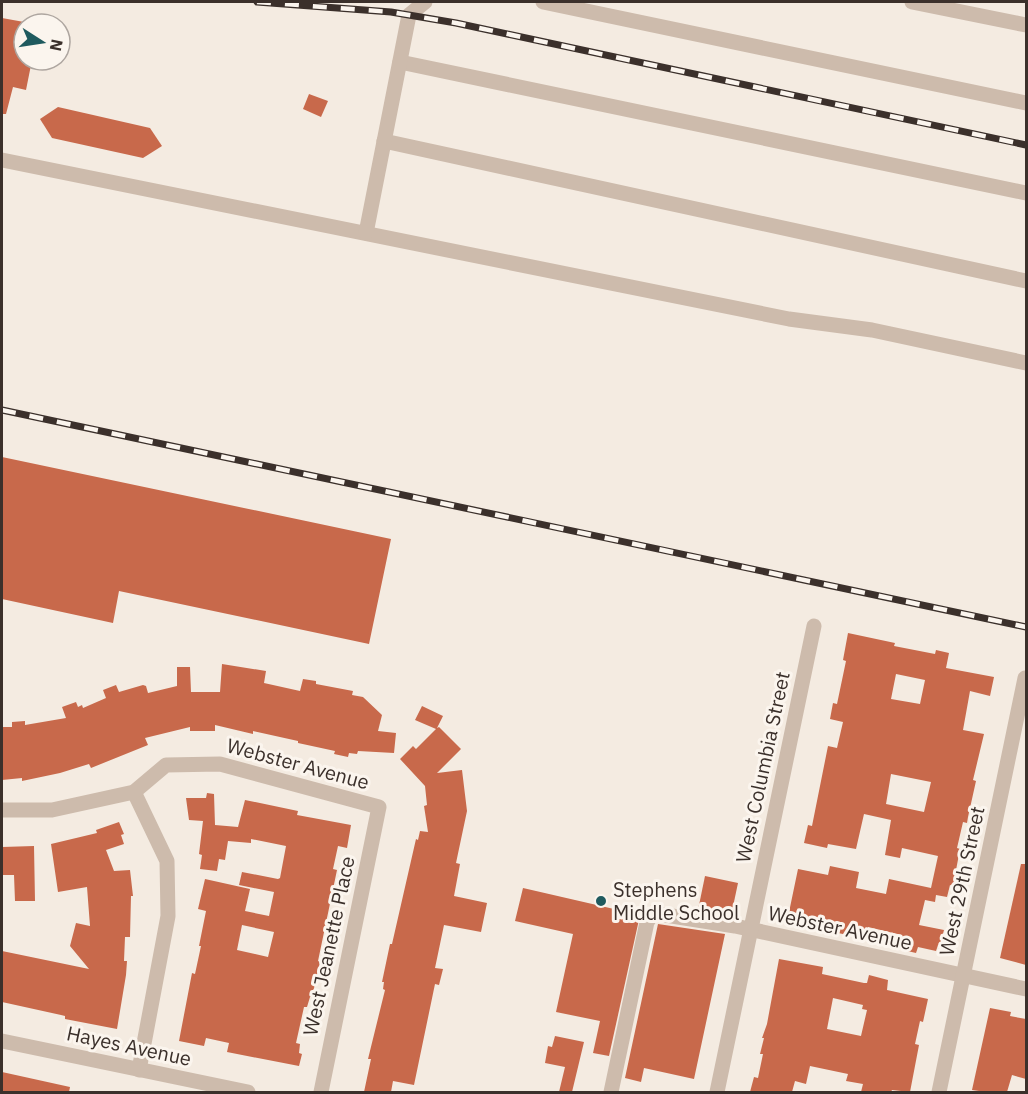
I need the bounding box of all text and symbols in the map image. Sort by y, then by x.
north arrow [12,12,72,72]
text: N [46,37,68,53]
street label: West Columbia Street [729,669,796,865]
street label: Webster Avenue [224,732,372,796]
street label: West 29th Street [933,804,990,958]
street label: West Jeanette Place [296,854,361,1038]
place label: Stephens Middle School [613,876,739,926]
marker: Stephens Middle School [594,894,608,908]
street label: Webster Avenue [766,899,915,956]
street label: Hayes Avenue [64,1019,194,1072]

